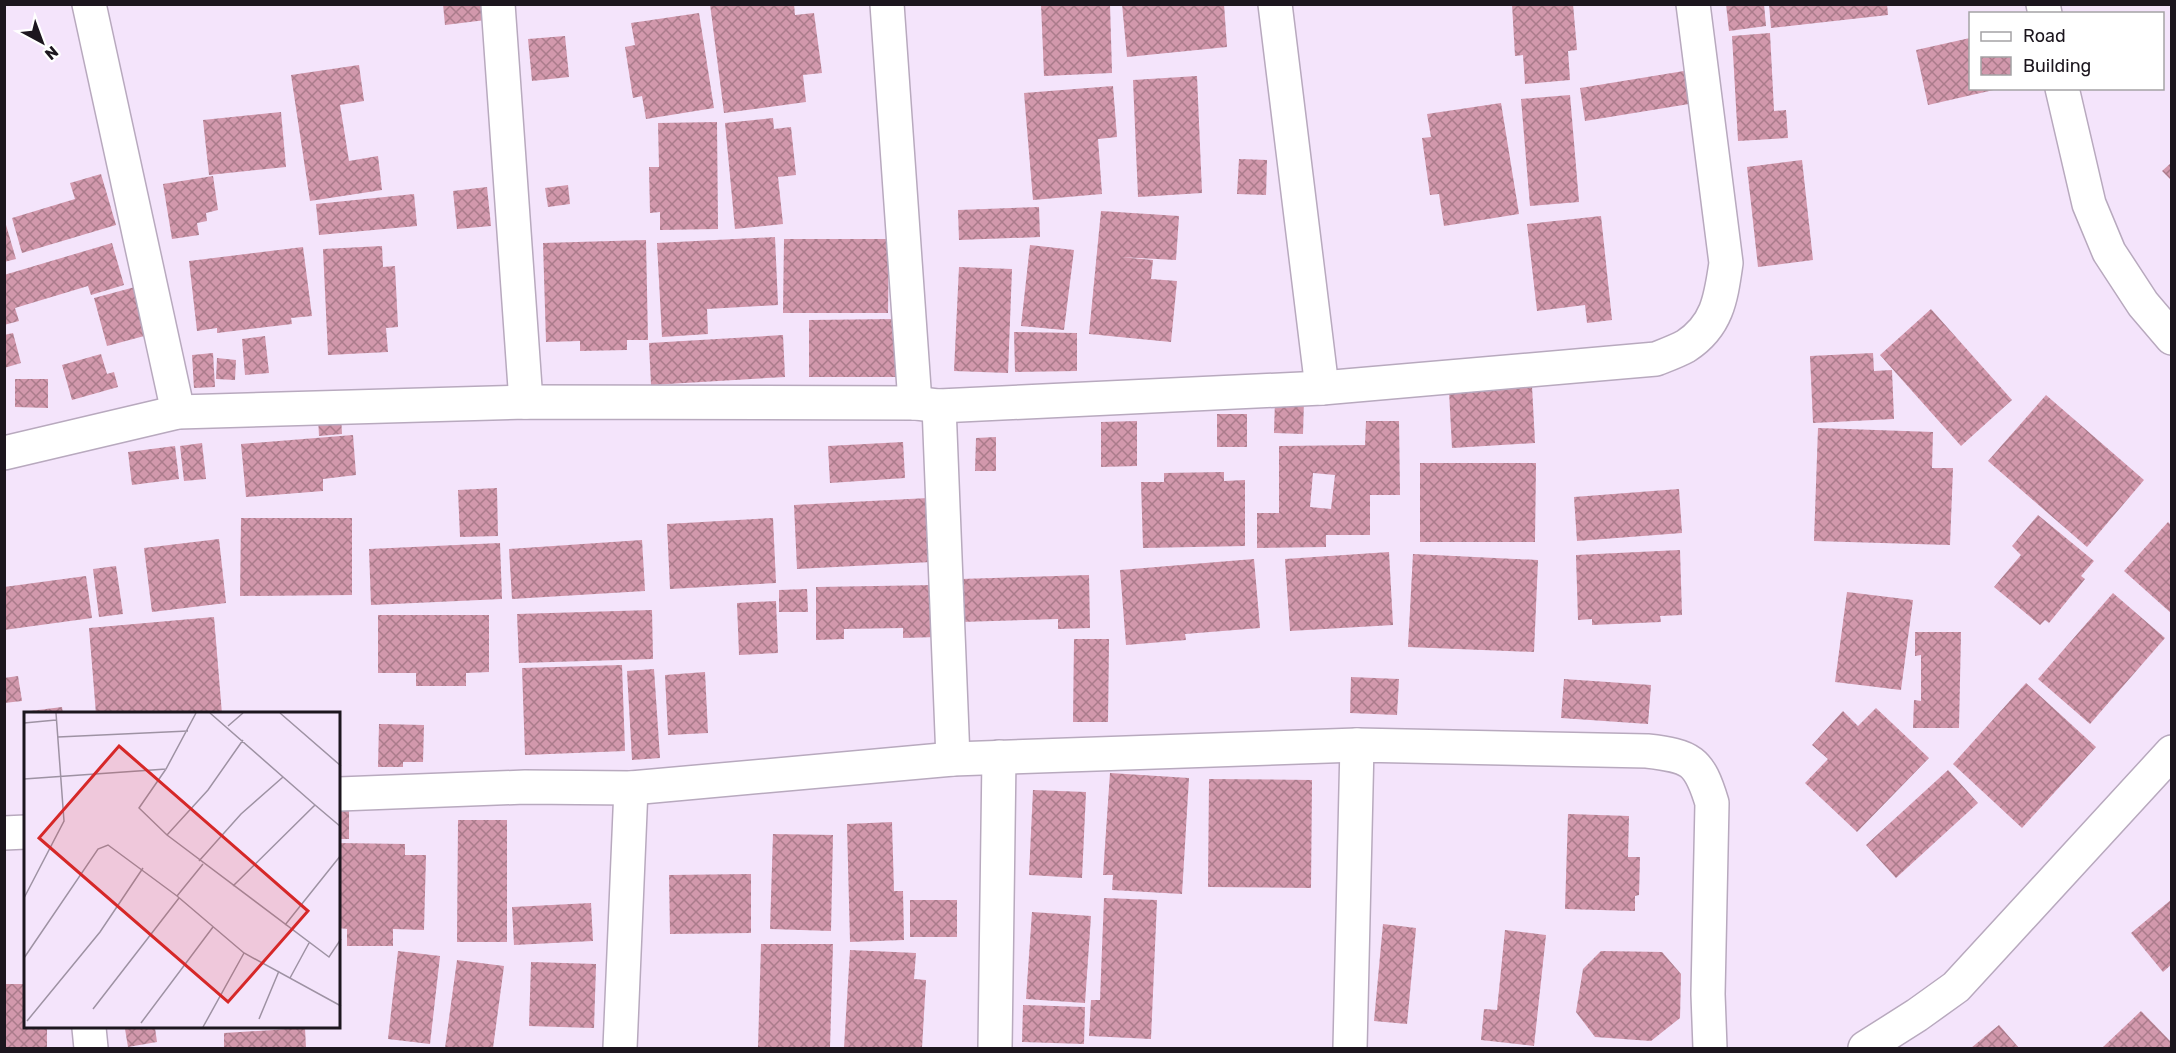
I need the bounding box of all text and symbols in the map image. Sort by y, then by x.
north arrow [12,12,72,72]
legend [1969,12,2164,90]
text: Road [2023,25,2066,47]
text: N [41,42,62,64]
text: Building [2023,55,2091,77]
inset map [24,712,340,1029]

